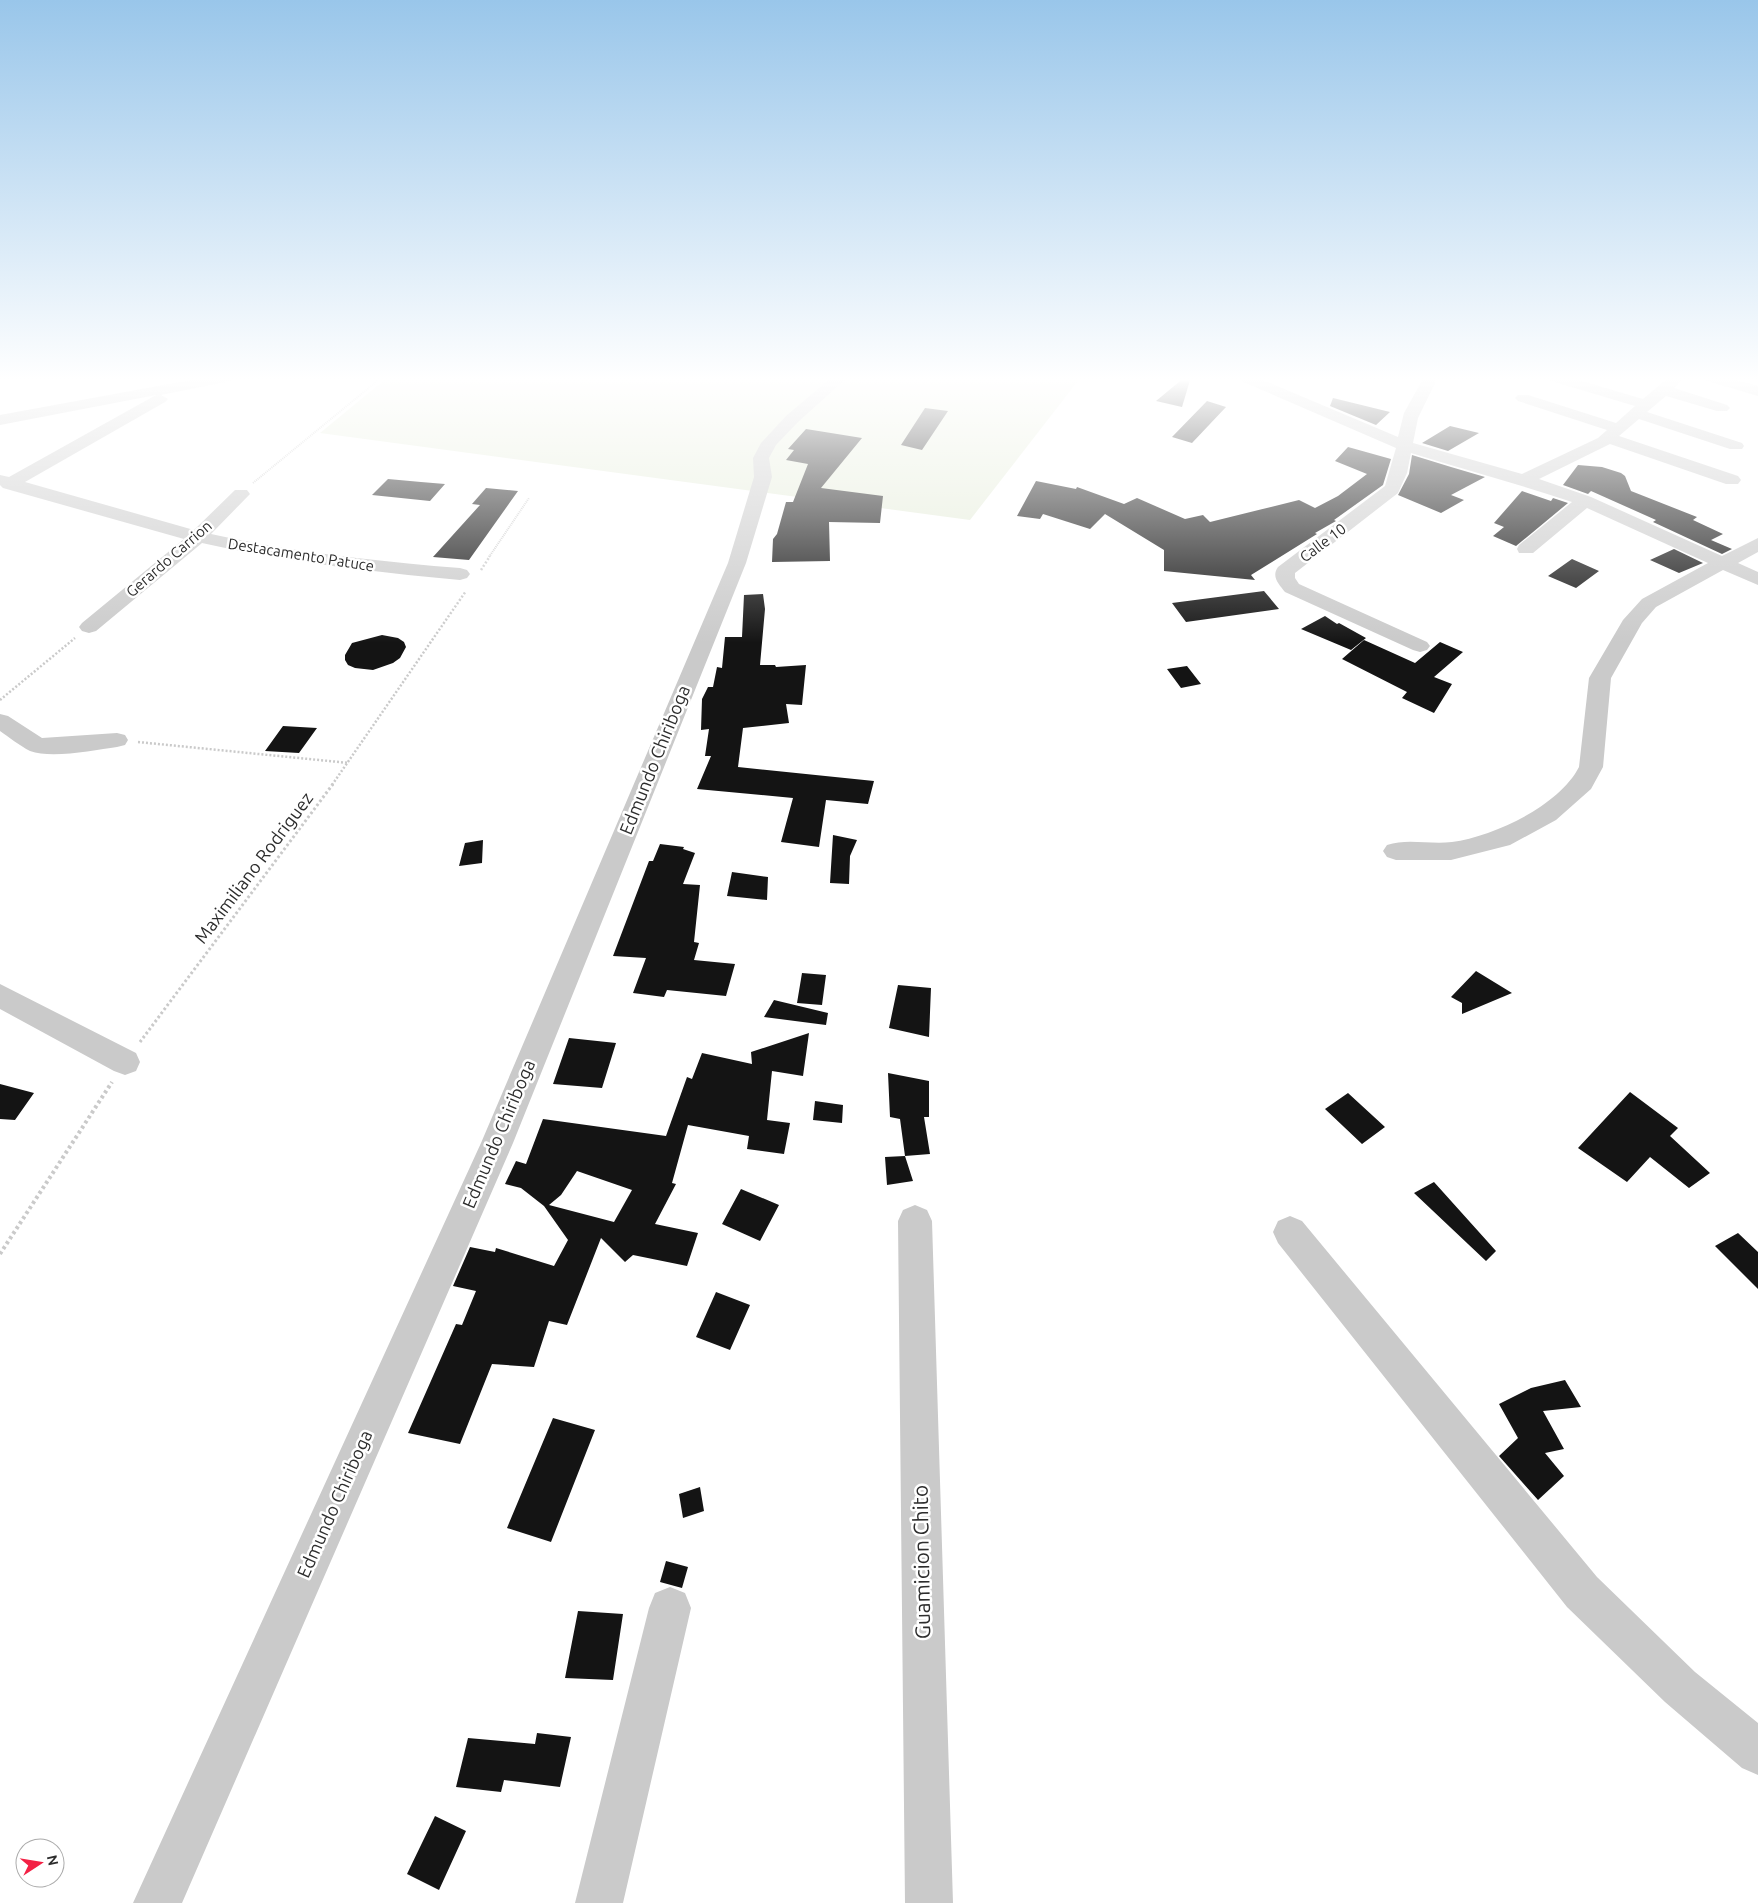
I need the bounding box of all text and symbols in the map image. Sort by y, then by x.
street label: Gerardo Carrion [123,517,215,600]
street label: Calle 10 [1296,520,1349,565]
street label: Destacamento Patuce [227,535,375,574]
street label: Edmundo Chiriboga [615,682,693,837]
street label: Maximiliano Rodriguez [190,788,317,947]
street label: Edmundo Chiriboga [458,1056,538,1211]
street label: Edmundo Chiriboga [293,1427,376,1580]
street label: Guamicion Chito [908,1485,934,1639]
north arrow [15,1838,65,1888]
text: N [44,1854,62,1867]

